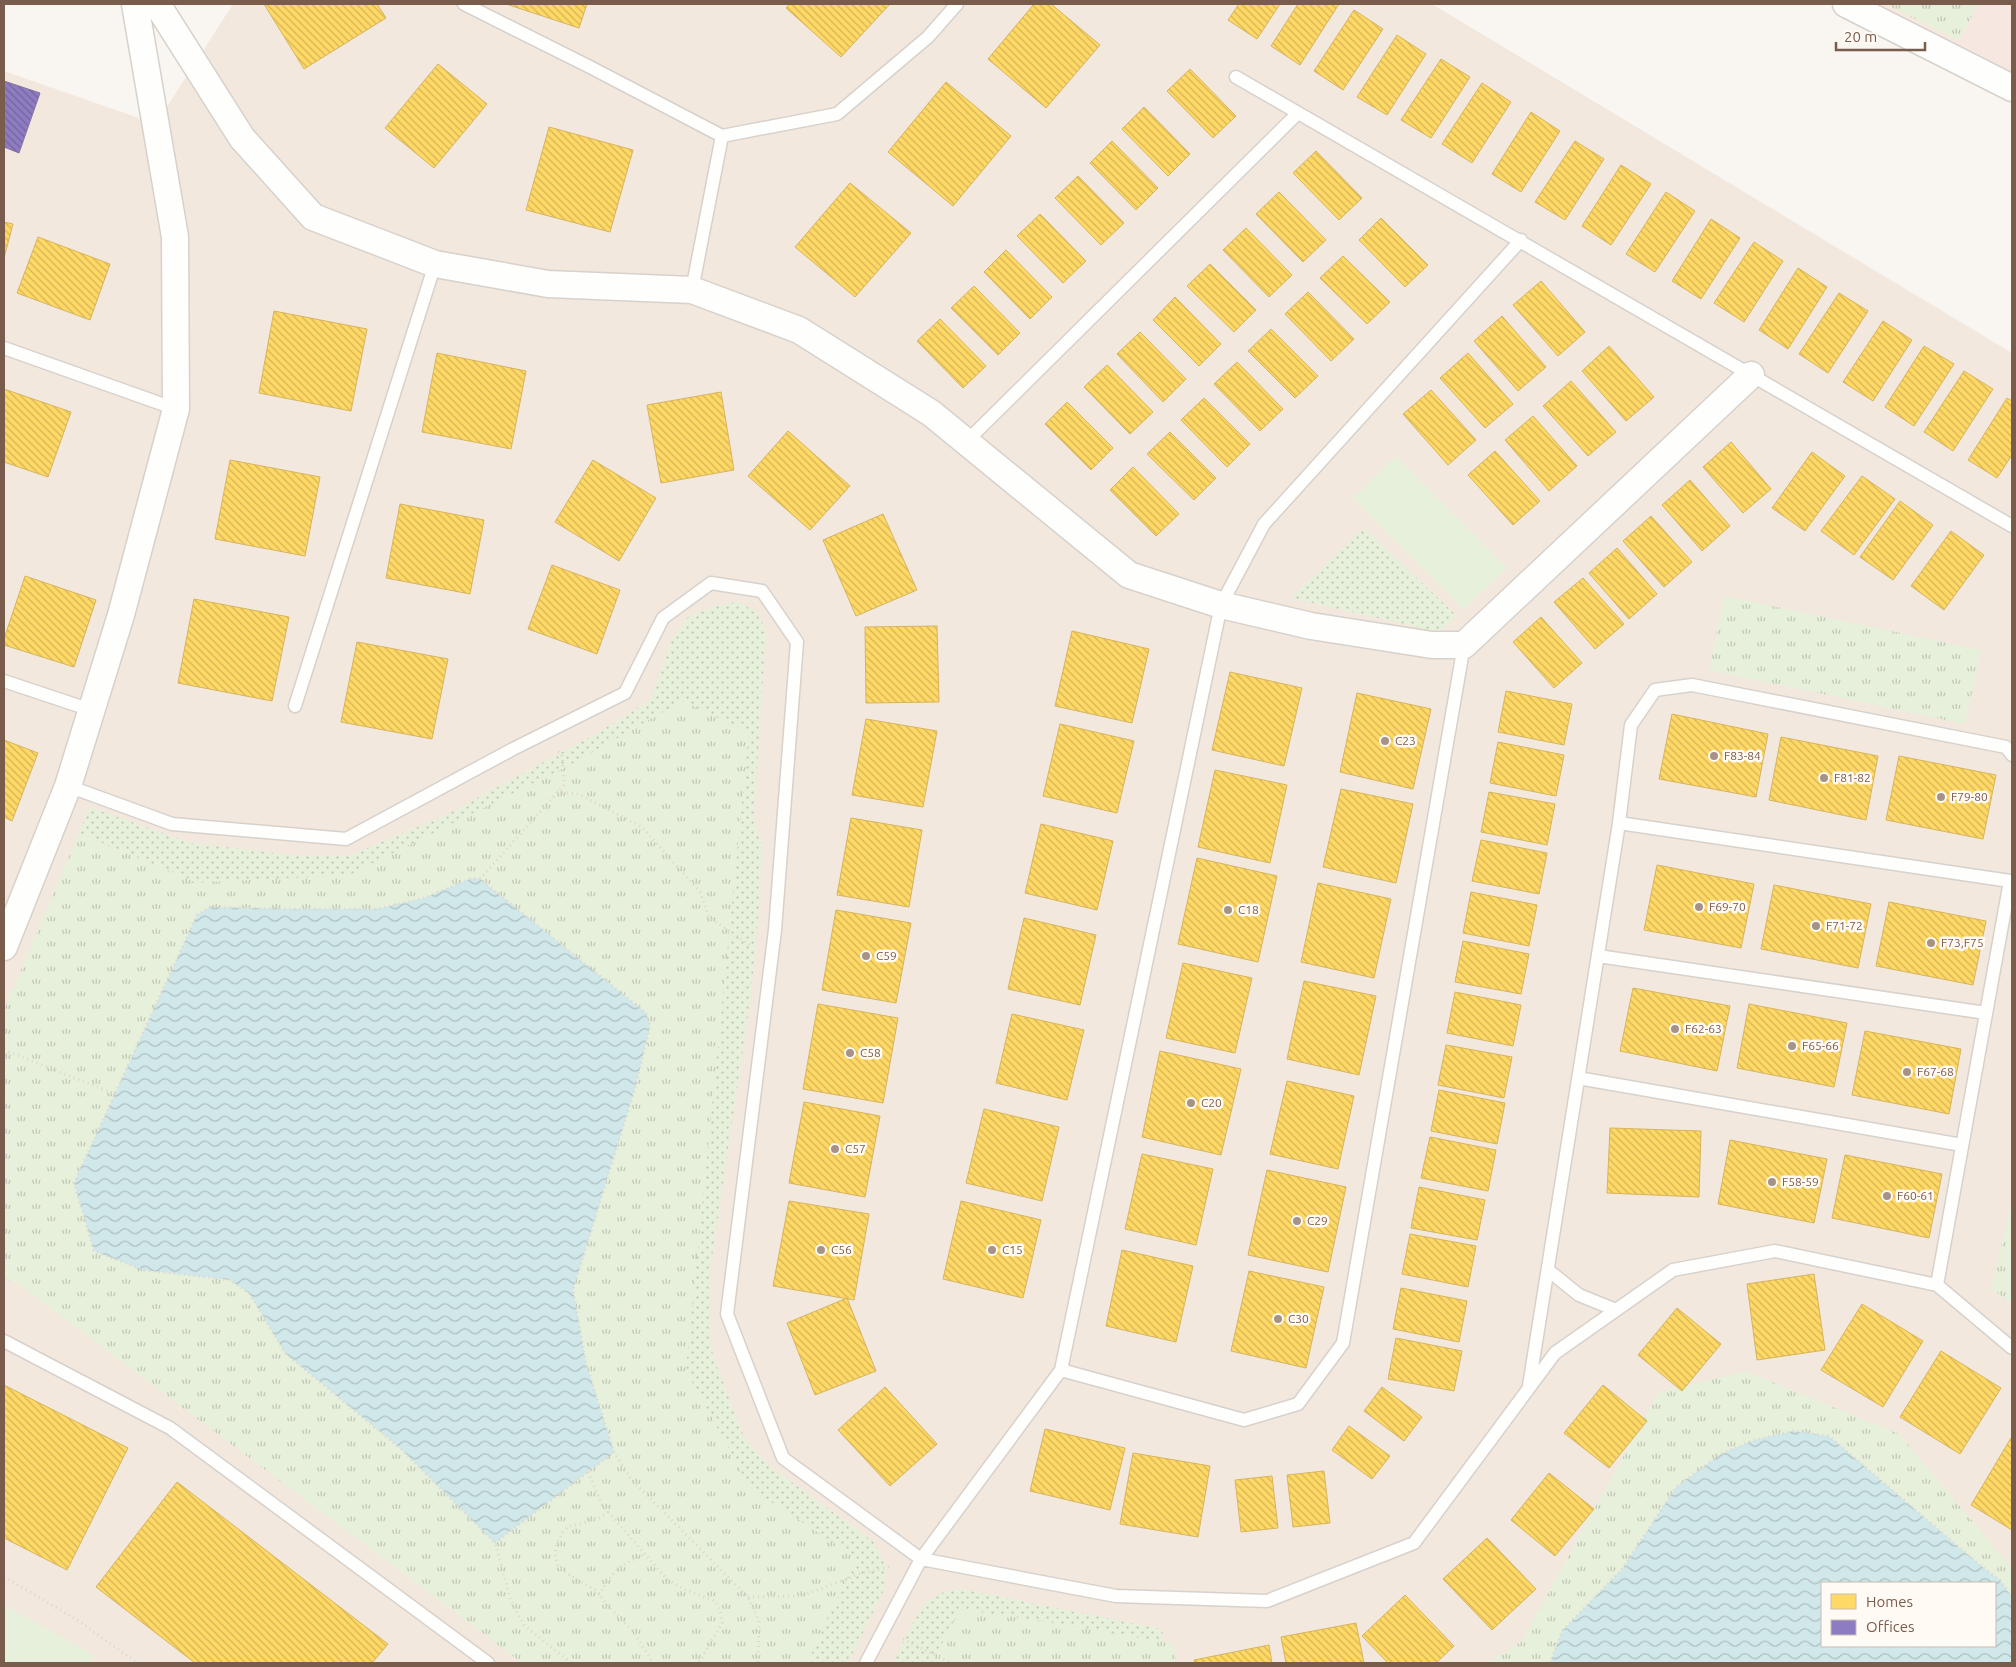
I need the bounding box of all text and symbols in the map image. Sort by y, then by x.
scale bar [1836,20,1925,52]
text: 20 m [1844,28,1877,45]
place label: C23 [1395,734,1416,747]
marker: C23 [1379,735,1391,747]
place label: F83-84 [1724,749,1761,762]
marker: F83-84 [1708,750,1720,762]
place label: F81-82 [1834,771,1871,784]
marker: F81-82 [1818,772,1830,784]
place label: F79-80 [1951,790,1988,803]
marker: F79-80 [1935,791,1947,803]
place label: F69-70 [1709,900,1746,913]
marker: F69-70 [1693,901,1705,913]
place label: C18 [1238,903,1259,916]
marker: C18 [1222,904,1234,916]
place label: F71-72 [1826,919,1863,932]
marker: F71-72 [1810,920,1822,932]
place label: F73,F75 [1941,936,1984,949]
marker: F73,F75 [1925,937,1937,949]
place label: C59 [876,949,897,962]
marker: C59 [860,950,872,962]
place label: F62-63 [1685,1022,1722,1035]
marker: F62-63 [1669,1023,1681,1035]
place label: F65-66 [1802,1039,1839,1052]
marker: F65-66 [1786,1040,1798,1052]
place label: C58 [860,1046,881,1059]
marker: C58 [844,1047,856,1059]
place label: F67-68 [1917,1065,1954,1078]
marker: F67-68 [1901,1066,1913,1078]
place label: C20 [1201,1096,1222,1109]
marker: C20 [1185,1097,1197,1109]
place label: C57 [845,1142,866,1155]
marker: C57 [829,1143,841,1155]
place label: F58-59 [1782,1175,1819,1188]
marker: F58-59 [1766,1176,1778,1188]
place label: F60-61 [1897,1189,1934,1202]
marker: F60-61 [1881,1190,1893,1202]
place label: C29 [1307,1214,1328,1227]
marker: C29 [1291,1215,1303,1227]
place label: C56 [831,1243,852,1256]
place label: C15 [1002,1243,1023,1256]
marker: C56 [815,1244,827,1256]
marker: C15 [986,1244,998,1256]
place label: C30 [1288,1312,1309,1325]
marker: C30 [1272,1313,1284,1325]
legend [1821,1582,1996,1647]
text: Homes [1866,1593,1913,1610]
text: Offices [1866,1618,1914,1635]

